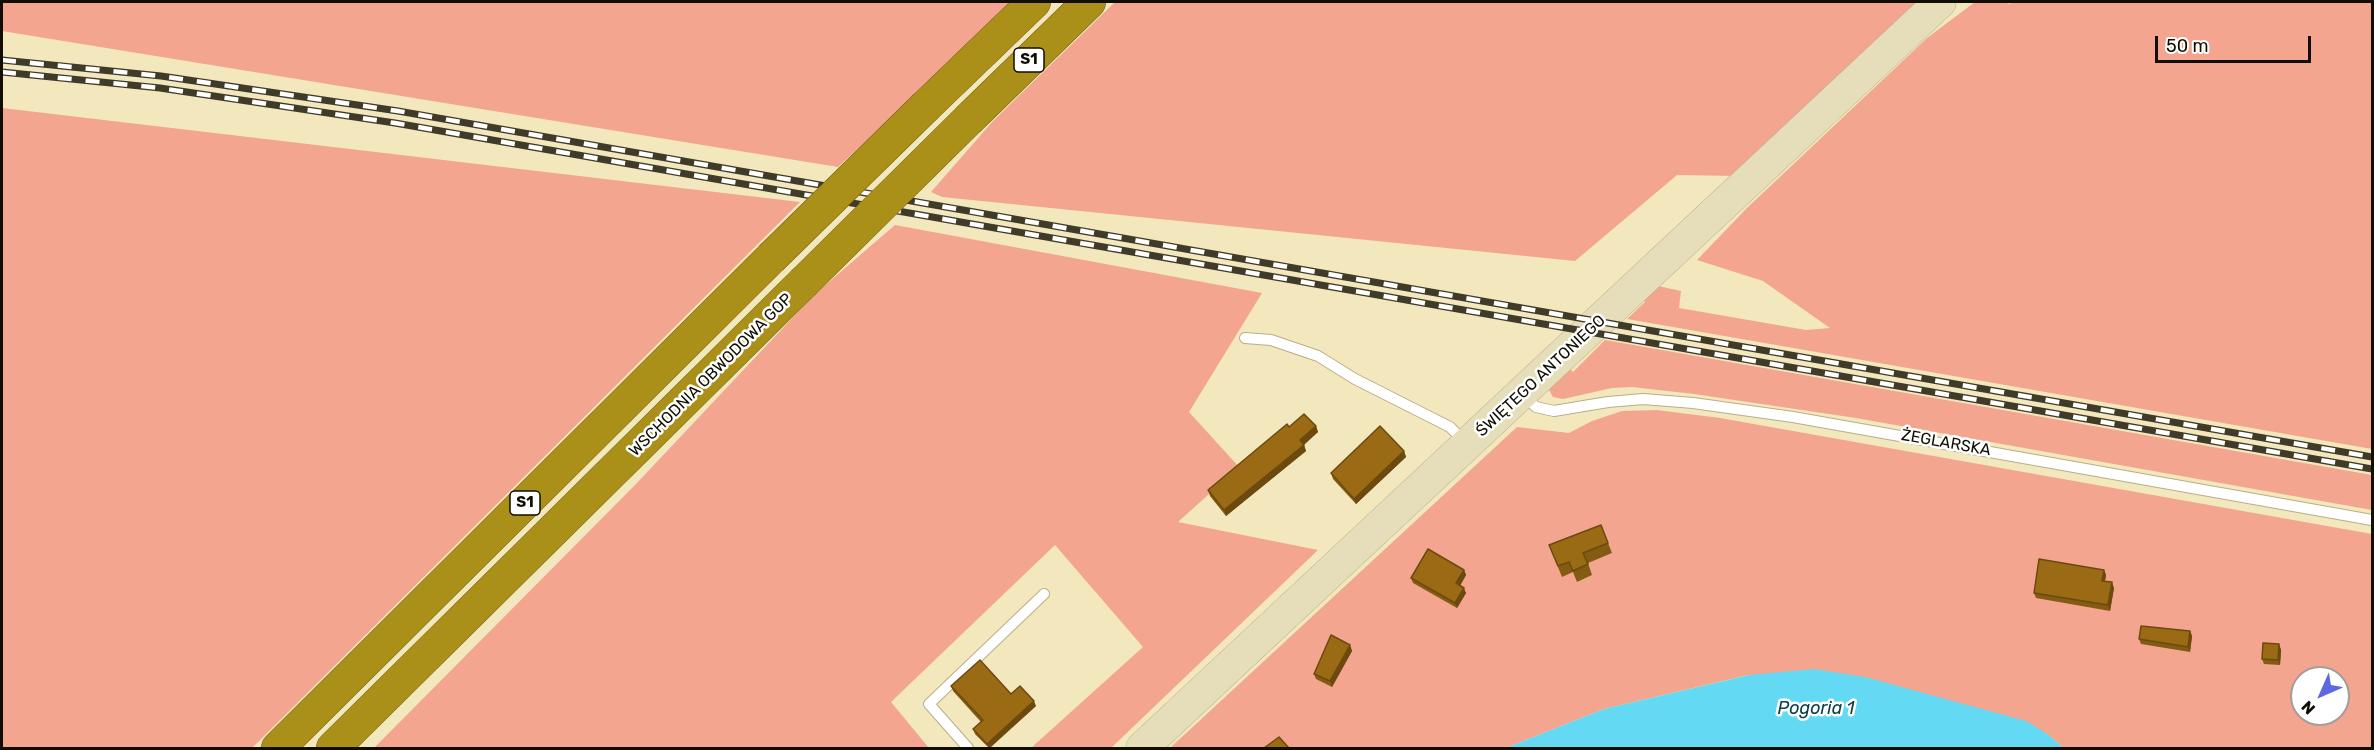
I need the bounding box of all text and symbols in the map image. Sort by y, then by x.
scale bar [2158,24,2314,62]
text: 50 m [2166,35,2209,57]
road number: S1 [1014,48,1044,72]
street label: WSCHODNIA OBWODOWA GOP [626,290,796,460]
street label: ŚWIĘTEGO ANTONIEGO [1472,311,1610,441]
street label: ŻEGLARSKA [1900,426,1992,460]
road number: S1 [510,491,540,515]
north arrow [2290,666,2350,726]
text: N [2298,697,2319,718]
water label: Pogoria 1 [1778,698,1854,720]

